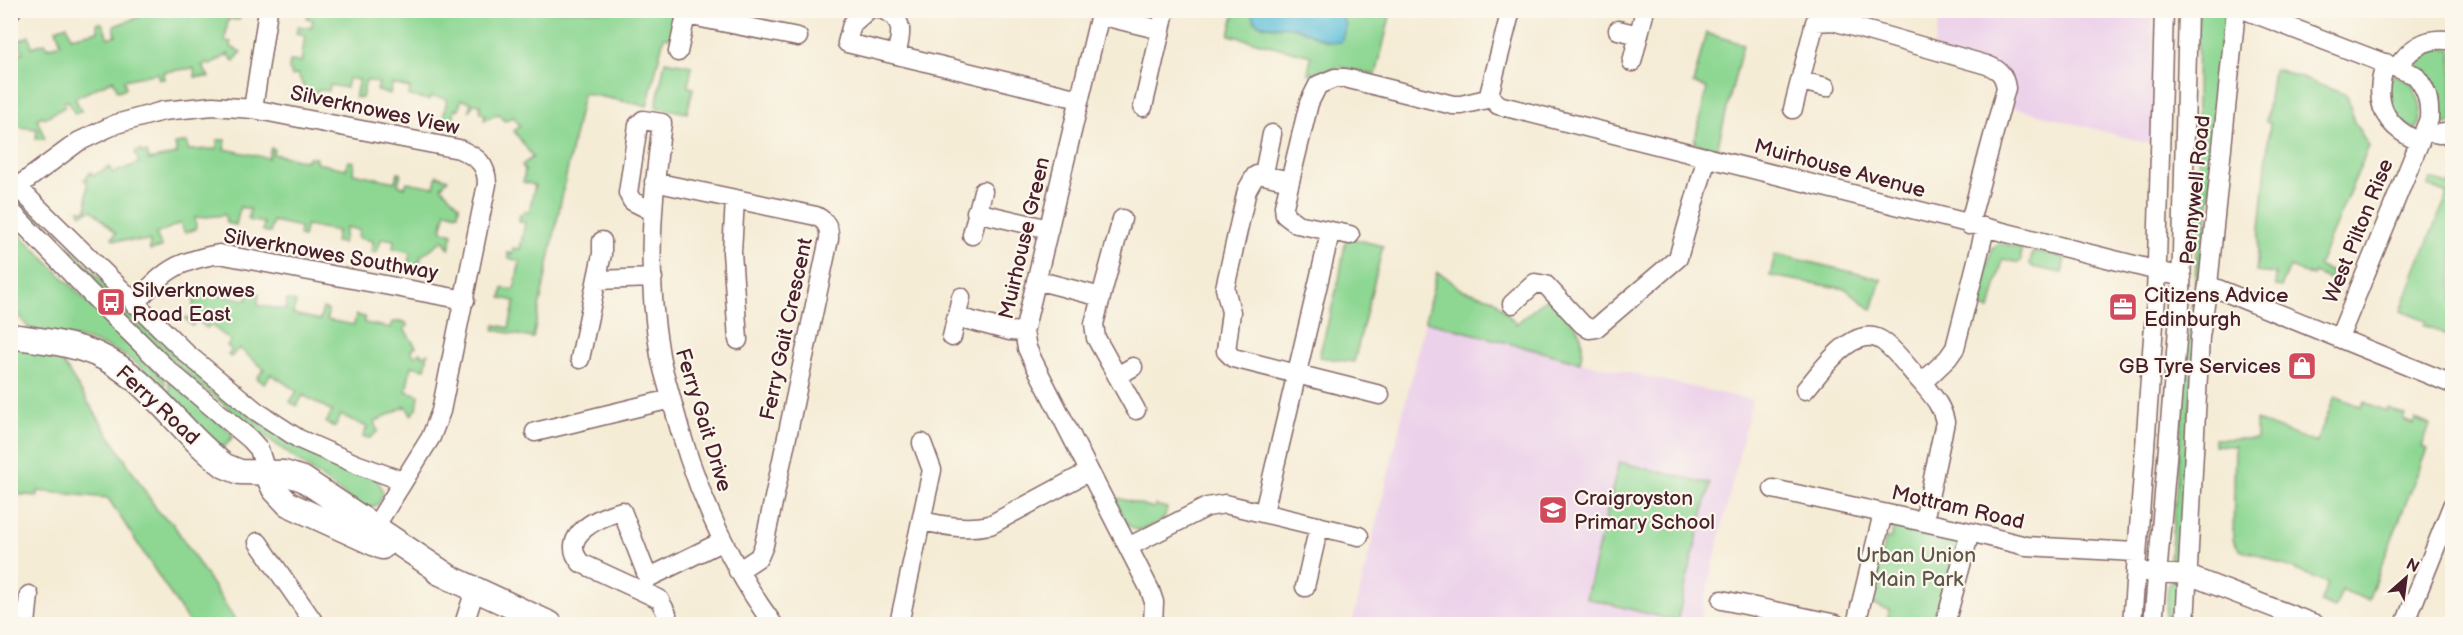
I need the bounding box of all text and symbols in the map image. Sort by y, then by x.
street label: Silverknowes View [288,80,462,141]
street label: Pennywell Road [2175,114,2216,266]
street label: Muirhouse Avenue [1751,134,1928,203]
street label: Muirhouse Green [994,155,1055,322]
street label: West Pilton Rise [2318,155,2399,307]
street label: Silverknowes Southway [222,223,441,286]
street label: Ferry Gait Crescent [755,235,818,423]
place label: Silverknowes Road East [132,278,255,327]
place label: Citizens Advice Edinburgh [2144,283,2288,332]
bus stop icon: Silverknowes Road East [95,286,127,318]
office icon: Citizens Advice Edinburgh [2107,291,2139,323]
street label: Ferry Gait Drive [670,346,737,495]
shop icon: GB Tyre Services [2286,350,2318,382]
place label: GB Tyre Services [2119,354,2281,379]
street label: Ferry Road [111,360,205,450]
street label: Mottram Road [1889,480,2027,535]
place label: Craigroyston Primary School [1574,486,1715,535]
school or university icon: Craigroyston Primary School [1537,494,1569,526]
park label: Urban Union Main Park [1856,543,1976,592]
north arrow [2376,548,2436,608]
text: N [2403,555,2422,577]

